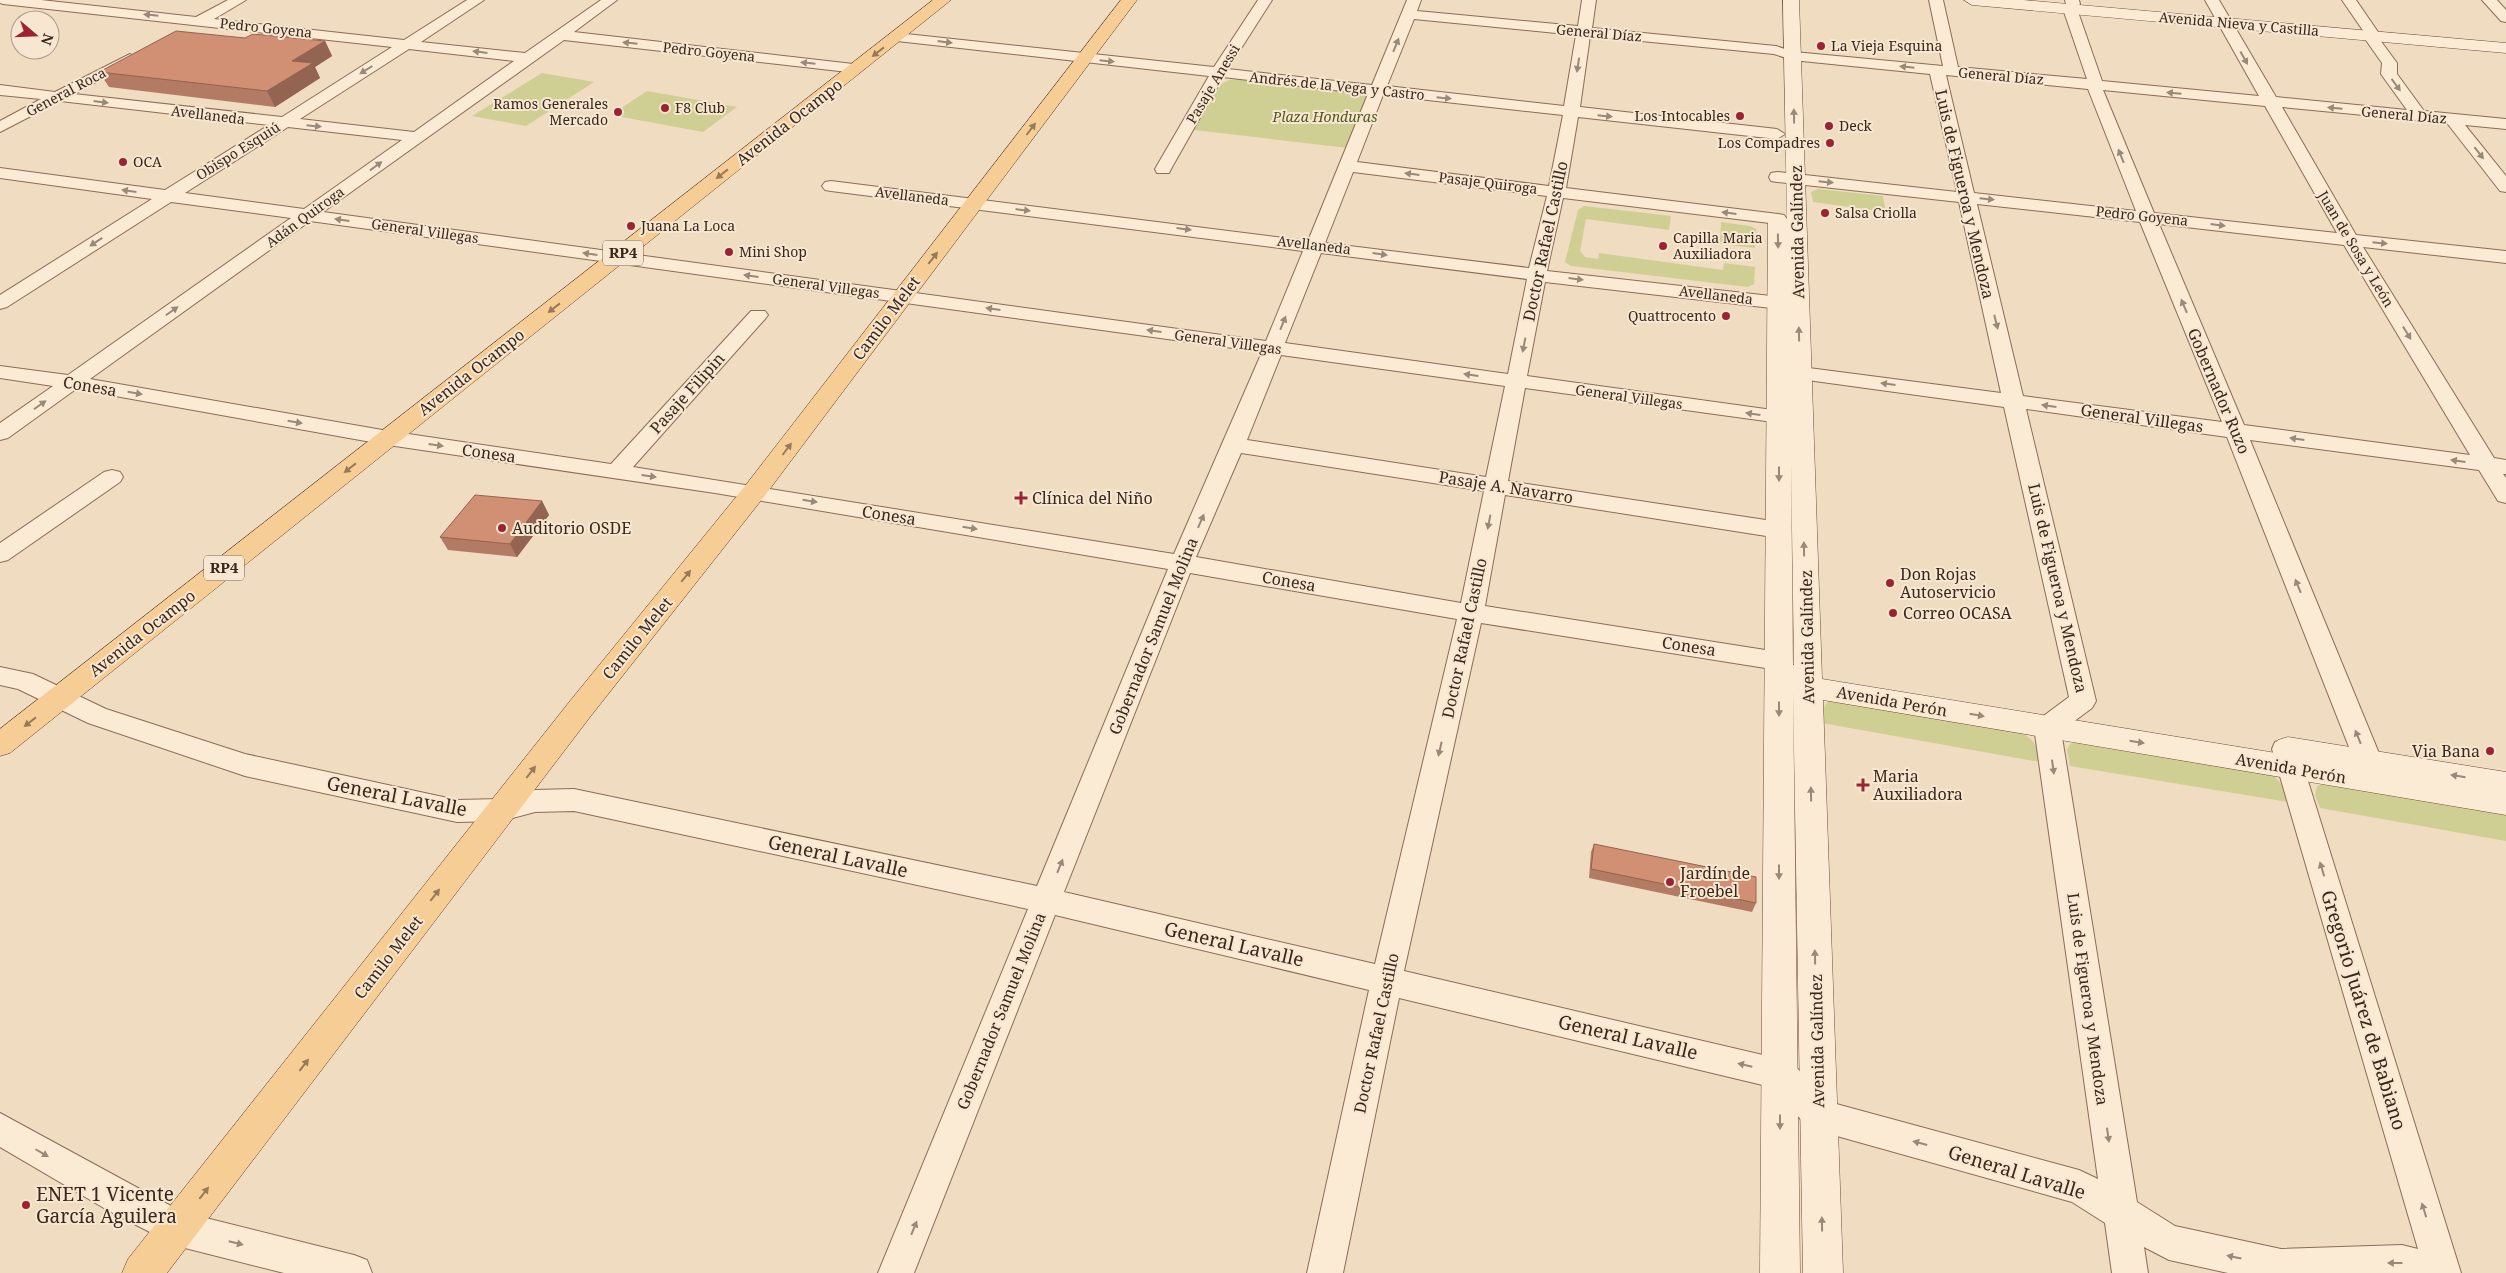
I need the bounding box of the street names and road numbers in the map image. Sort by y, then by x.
street label: Avenida Nieva y Castilla [2158,7,2320,40]
street label: Pedro Goyena [219,13,313,42]
street label: General Díaz [1555,19,1643,46]
street label: Pedro Goyena [662,37,756,66]
street label: Pasaje Anessi [1181,40,1244,127]
street label: General Roca [22,62,109,121]
street label: General Díaz [1957,62,2045,89]
street label: Andrés de la Vega y Castro [1248,67,1426,104]
street label: Avenida Ocampo [731,73,847,171]
street label: Luis de Figueroa y Mendoza [1930,87,2000,301]
street label: Avellaneda [170,101,246,128]
street label: General Díaz [2360,101,2448,128]
street label: Obispo Esquiú [192,117,284,184]
street label: Doctor Rafael Castillo [1517,159,1573,323]
street label: Avenida Galíndez [1785,165,1809,299]
street label: Pasaje Quiroga [1437,167,1539,198]
street label: Adán Quiroga [262,182,348,251]
street label: Avellaneda [874,182,950,209]
street label: Juan de Sosa y León [2314,186,2399,310]
street label: Pedro Goyena [2095,201,2189,230]
street label: General Villegas [370,214,480,247]
street label: Avellaneda [1276,231,1352,258]
road number: RP4 [603,240,643,266]
street label: General Villegas [771,269,881,302]
street label: Camilo Melet [847,271,925,365]
street label: Avellaneda [1678,281,1754,308]
street label: Avenida Ocampo [413,323,529,421]
street label: General Villegas [1173,325,1283,358]
street label: Gobernador Ruzo [2183,325,2255,457]
street label: Pasaje Filipin [645,348,729,438]
street label: Conesa [61,370,119,402]
street label: General Villegas [1574,380,1684,413]
street label: General Villegas [2079,399,2205,437]
street label: Conesa [461,438,517,468]
street label: Pasaje A. Navarro [1437,466,1575,508]
street label: Luis de Figueroa y Mendoza [2023,481,2093,695]
street label: Conesa [861,500,917,530]
street label: Gobernador Samuel Molina [1103,534,1203,738]
road number: RP4 [204,556,244,580]
street label: Doctor Rafael Castillo [1436,556,1492,720]
street label: Conesa [1260,565,1318,597]
street label: Avenida Galíndez [1795,570,1819,704]
street label: Avenida Ocampo [84,584,200,682]
street label: Camilo Melet [597,592,677,684]
street label: Conesa [1661,631,1717,661]
street label: Avenida Perón [1835,680,1949,722]
street label: Avenida Perón [2234,747,2348,789]
street label: General Lavalle [325,770,469,822]
street label: General Lavalle [766,828,910,884]
street label: Gregorio Juárez de Babiano [2315,887,2413,1133]
street label: Luis de Figueroa y Mendoza [2062,891,2114,1107]
street label: Gobernador Samuel Molina [951,909,1051,1113]
street label: Camilo Melet [349,910,428,1003]
street label: General Lavalle [1162,915,1306,973]
street label: Doctor Rafael Castillo [1348,951,1404,1115]
street label: Avenida Galíndez [1805,974,1829,1108]
street label: General Lavalle [1556,1008,1700,1066]
street label: General Lavalle [1945,1139,2089,1205]

